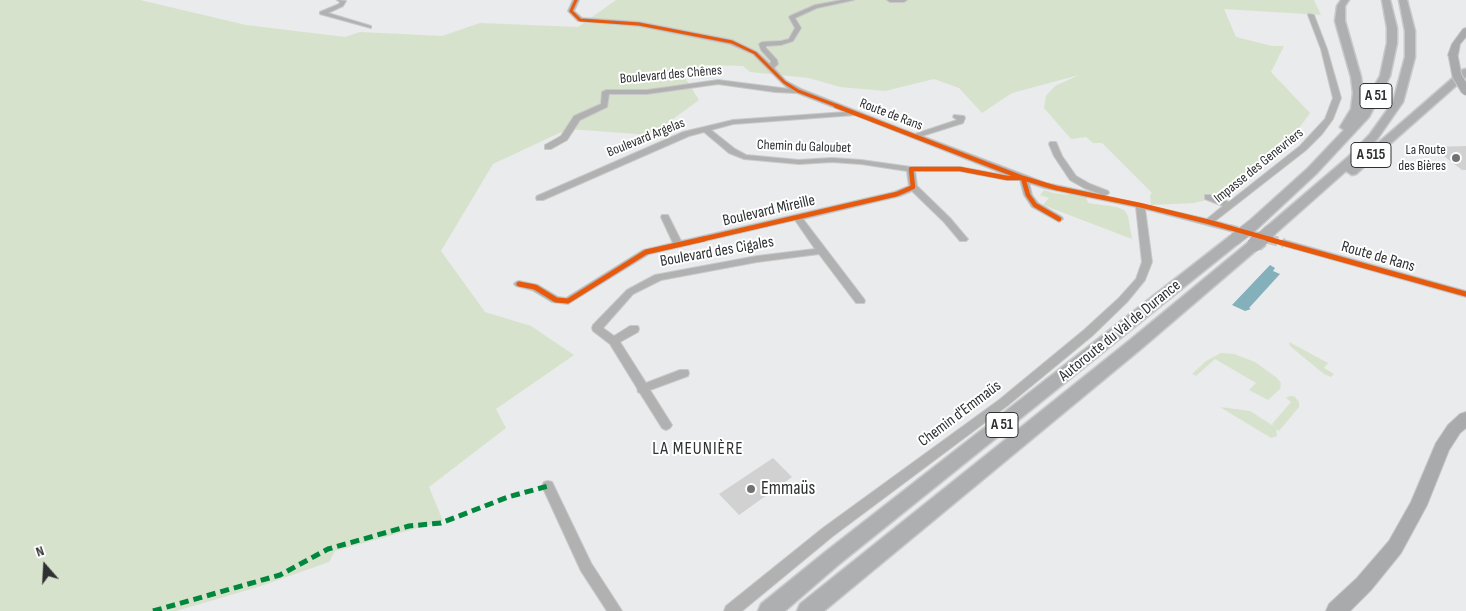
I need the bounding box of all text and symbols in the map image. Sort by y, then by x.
street label: Boulevard des Chênes [619,62,723,88]
road number: A 51 [1360,84,1392,108]
street label: Route de Rans [857,95,925,135]
street label: Boulevard Argelas [605,115,687,161]
street label: Impasse des Genevriers [1211,125,1307,207]
street label: Chemin du Galoubet [757,137,851,157]
road number: A 515 [1351,142,1391,168]
place label: La Route des Bières [1398,142,1446,174]
marker: La Route des Bières [1450,152,1462,164]
street label: Boulevard Mireille [721,191,817,231]
street label: Boulevard des Cigales [659,233,775,271]
street label: Route de Rans [1339,237,1417,277]
street label: Autoroute du Val de Durance [1055,276,1185,386]
street label: Chemin d'Emmaüs [915,377,1005,451]
road number: A 51 [986,412,1018,438]
district label: LA MEUNIÈRE [651,438,745,460]
place label: Emmaüs [761,478,815,500]
marker: Emmaüs [745,483,757,495]
north arrow [20,541,70,591]
text: N [34,542,46,561]

